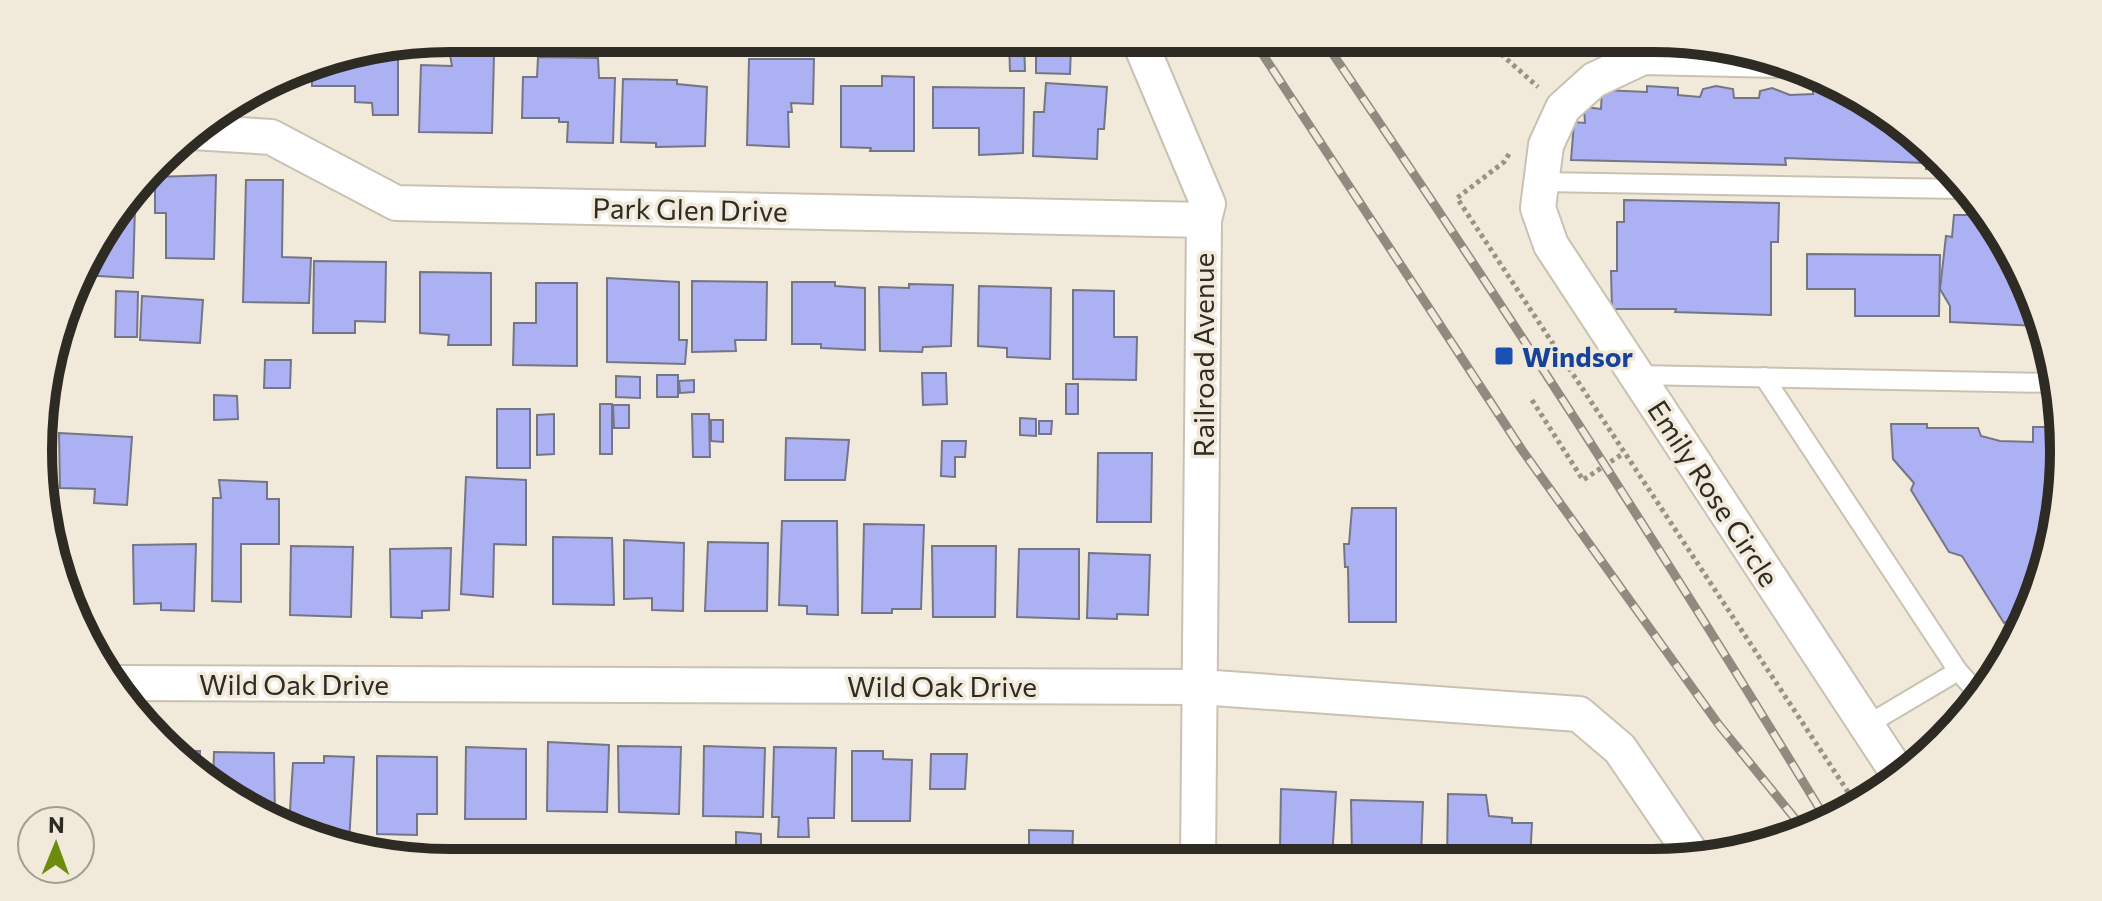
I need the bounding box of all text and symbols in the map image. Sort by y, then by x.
street label: Park Glen Drive [592,190,788,228]
street label: Railroad Avenue [1186,253,1220,457]
place label: Windsor [1522,339,1633,373]
marker: Windsor [1493,345,1515,367]
street label: Emily Rose Circle [1641,394,1787,592]
street label: Wild Oak Drive [199,667,389,701]
street label: Wild Oak Drive [847,669,1037,703]
north arrow [16,805,96,885]
text: N [48,811,65,838]

